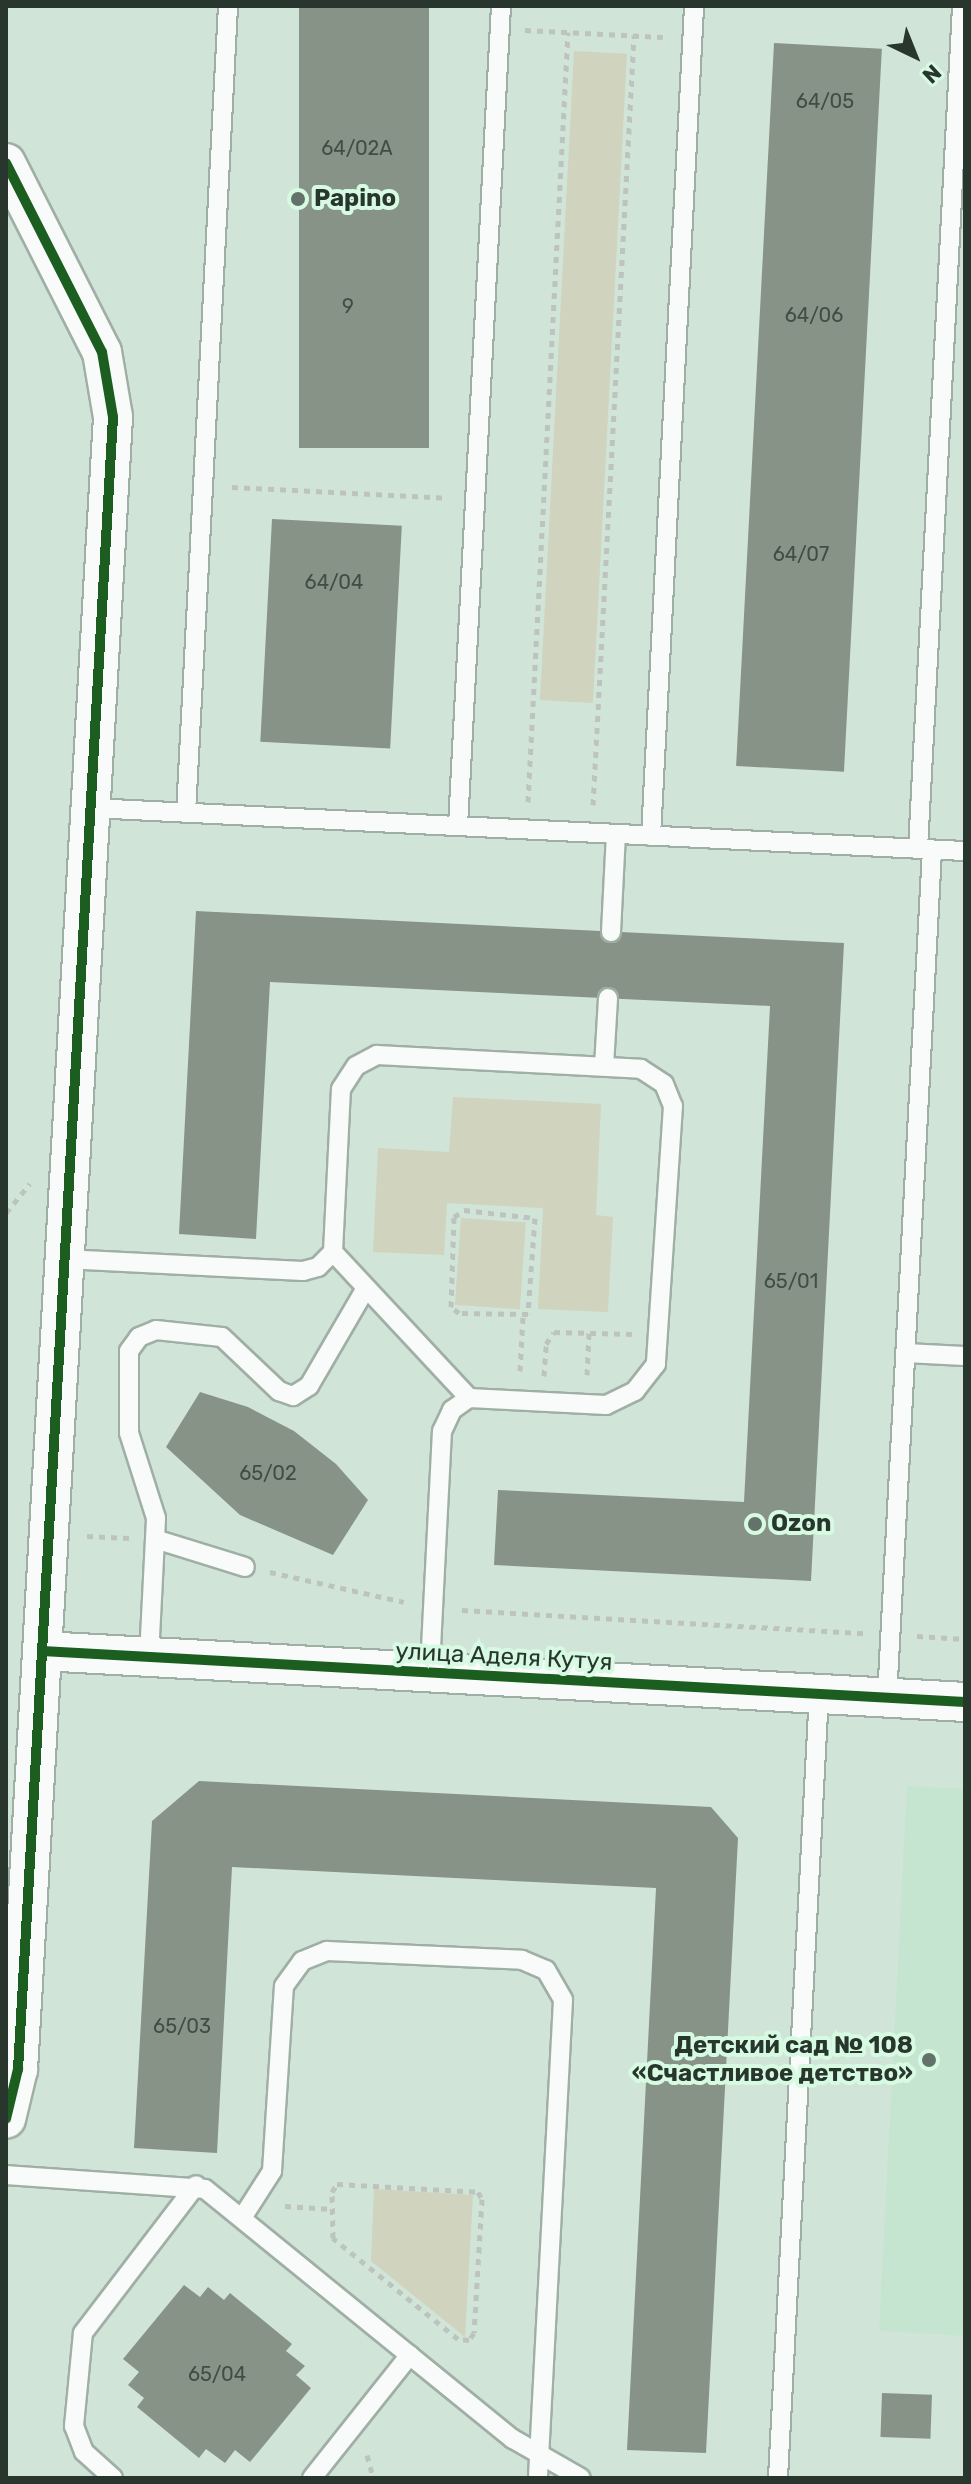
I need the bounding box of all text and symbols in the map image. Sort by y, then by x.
north arrow [875,16,955,96]
text: N [917,59,947,89]
house number: 64/05 [796,89,854,113]
house number: 64/02А [321,136,393,160]
place label: Papino [314,185,396,213]
marker: Papino [289,190,307,208]
house number: 9 [342,294,354,318]
house number: 64/06 [785,303,843,327]
house number: 64/07 [773,542,829,566]
house number: 64/04 [305,570,363,594]
house number: 65/01 [764,1269,818,1293]
house number: 65/02 [239,1461,297,1485]
place label: Ozon [771,1510,831,1538]
marker: Ozon [746,1515,764,1533]
street label: улица Аделя Кутуя [395,1637,613,1677]
house number: 65/03 [153,2014,211,2038]
place label: Детский сад № 108 «Счастливое детство» [632,2032,913,2088]
marker: Детский сад № 108 «Счастливое детство» [920,2051,938,2069]
house number: 65/04 [188,2362,246,2386]

